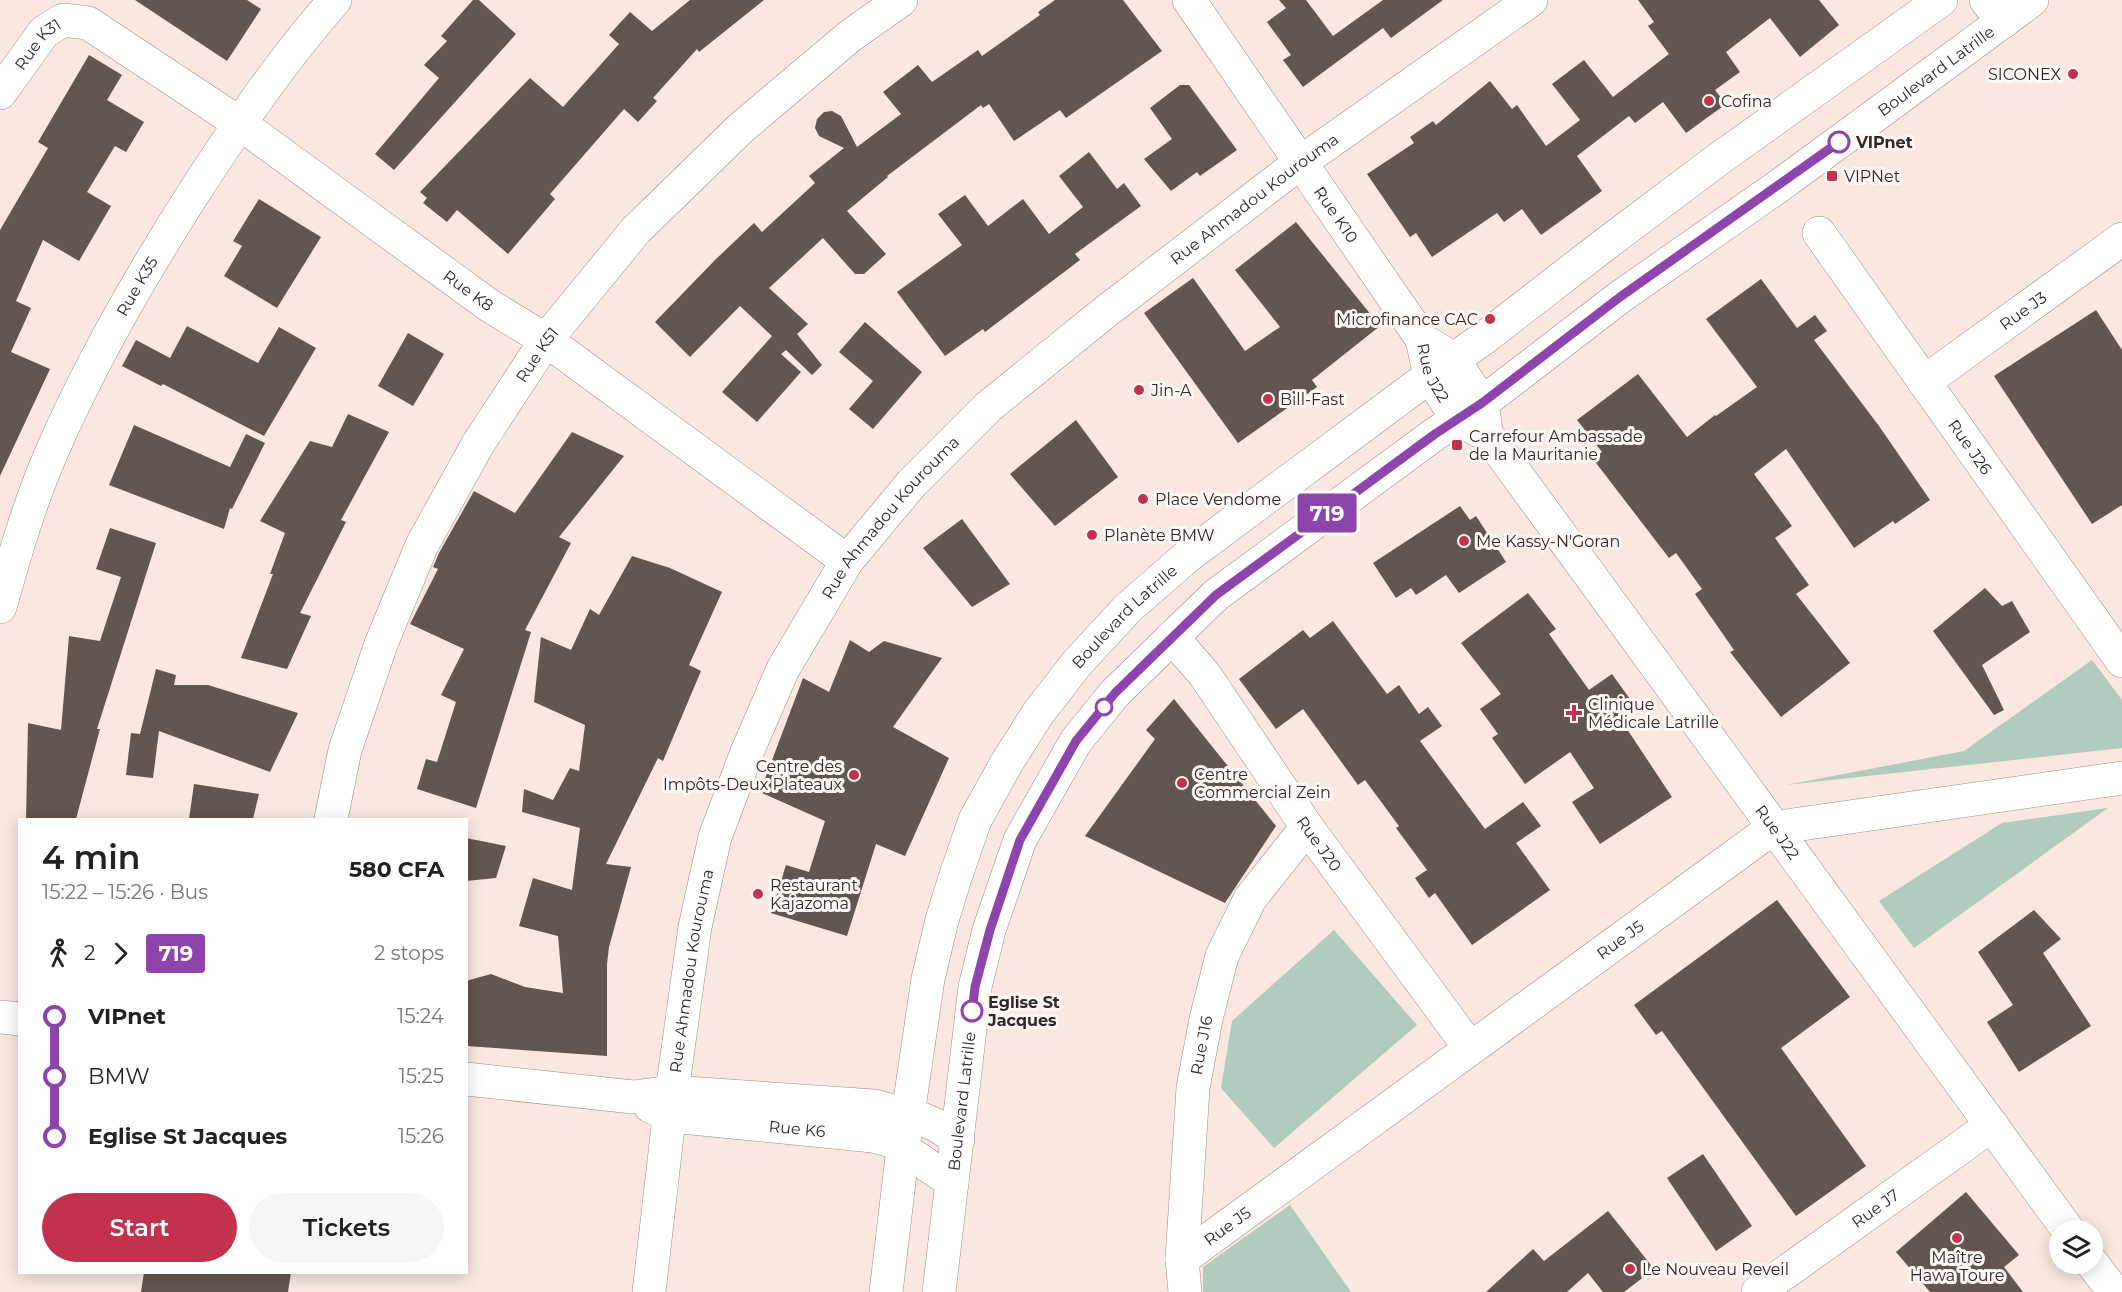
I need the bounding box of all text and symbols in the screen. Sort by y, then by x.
street label: Rue K31 [11,15,65,74]
street label: Boulevard Latrille [1874,22,1998,120]
place label: SICONEX [1988,65,2061,84]
marker: SICONEX [2066,67,2080,81]
place label: Cofina [1721,92,1772,111]
marker: Cofina [1702,94,1716,108]
street label: Rue Ahmadou Kourouma [1167,130,1342,269]
marker: VIPnet [1828,131,1850,153]
place label: VIPnet [1855,133,1913,152]
place label: VIPNet [1844,167,1901,186]
marker: VIPNet [1825,169,1839,183]
street label: Rue K10 [1310,183,1362,246]
street label: Rue K35 [113,253,162,319]
street label: Rue K8 [439,266,497,315]
street label: Rue J3 [1996,288,2050,334]
place label: Microfinance CAC [1336,310,1478,329]
marker: Microfinance CAC [1483,312,1497,326]
street label: Rue K51 [512,323,563,386]
street label: Rue J22 [1413,341,1453,406]
place label: Jin-A [1150,381,1192,400]
marker: Jin-A [1132,383,1146,397]
place label: Bill-Fast [1280,390,1345,409]
marker: Bill-Fast [1261,392,1275,406]
street label: Rue J26 [1944,416,1996,479]
place label: Carrefour Ambassade de la Mauritanie [1469,427,1643,464]
street label: Rue Ahmadou Kourouma [818,432,963,602]
marker: Carrefour Ambassade de la Mauritanie [1450,438,1464,452]
place label: Place Vendome [1155,490,1281,509]
marker: Place Vendome [1136,492,1150,506]
line badge: 719 [1292,494,1362,532]
text: 719 [1310,501,1344,526]
place label: Planète BMW [1104,526,1215,545]
marker: Planète BMW [1085,528,1099,542]
place label: Me Kassy-N'Goran [1476,532,1620,551]
marker: Me Kassy-N'Goran [1457,534,1471,548]
street label: Boulevard Latrille [1068,561,1181,672]
place label: Clinique Médicale Latrille [1588,695,1719,732]
unlabelled marker [1095,698,1113,716]
marker: Clinique Médicale Latrille [1565,704,1583,722]
place label: Centre des Impôts-Deux Plateaux [663,757,842,794]
place label: Centre Commercial Zein [1194,765,1331,802]
marker: Centre des Impôts-Deux Plateaux [847,768,861,782]
marker: Centre Commercial Zein [1175,776,1189,790]
street label: Rue J22 [1751,802,1803,863]
street label: Rue J20 [1292,813,1345,875]
text: 4 min [42,837,140,877]
text: 580 CFA [349,856,444,883]
street label: Rue Ahmadou Kourouma [666,867,718,1074]
place label: Restaurant Kajazoma [770,876,858,913]
text: 15:22 – 15:26 · Bus [42,880,208,904]
marker: Restaurant Kajazoma [751,887,765,901]
street label: Rue J5 [1593,917,1647,963]
icon: walk [42,937,75,970]
icon: forward [104,937,137,970]
text: 2 [84,941,95,965]
text: 719 [158,941,193,966]
text: 2 stops [374,941,444,965]
place label: Eglise St Jacques [987,993,1060,1030]
marker: Eglise St Jacques [961,1000,983,1022]
text: VIPnet [88,1003,166,1030]
text: 15:24 [397,1004,444,1028]
street label: Rue J16 [1187,1014,1216,1076]
street label: Boulevard Latrille [944,1031,980,1172]
text: BMW [88,1063,150,1090]
text: 15:25 [399,1064,444,1088]
street label: Rue K6 [768,1117,827,1141]
text: Eglise St Jacques [88,1123,287,1150]
text: 15:26 [398,1124,444,1148]
street label: Rue J7 [1848,1185,1903,1232]
button: Start [42,1193,237,1262]
button: Tickets [249,1193,444,1262]
street label: Rue J5 [1200,1203,1255,1250]
map controls [2049,1220,2103,1274]
button: layers [2049,1220,2103,1274]
marker: Maître Hawa Toure [1950,1231,1964,1245]
place label: Maître Hawa Toure [1910,1248,2004,1285]
place label: Le Nouveau Reveil [1642,1260,1789,1279]
marker: Le Nouveau Reveil [1623,1262,1637,1276]

